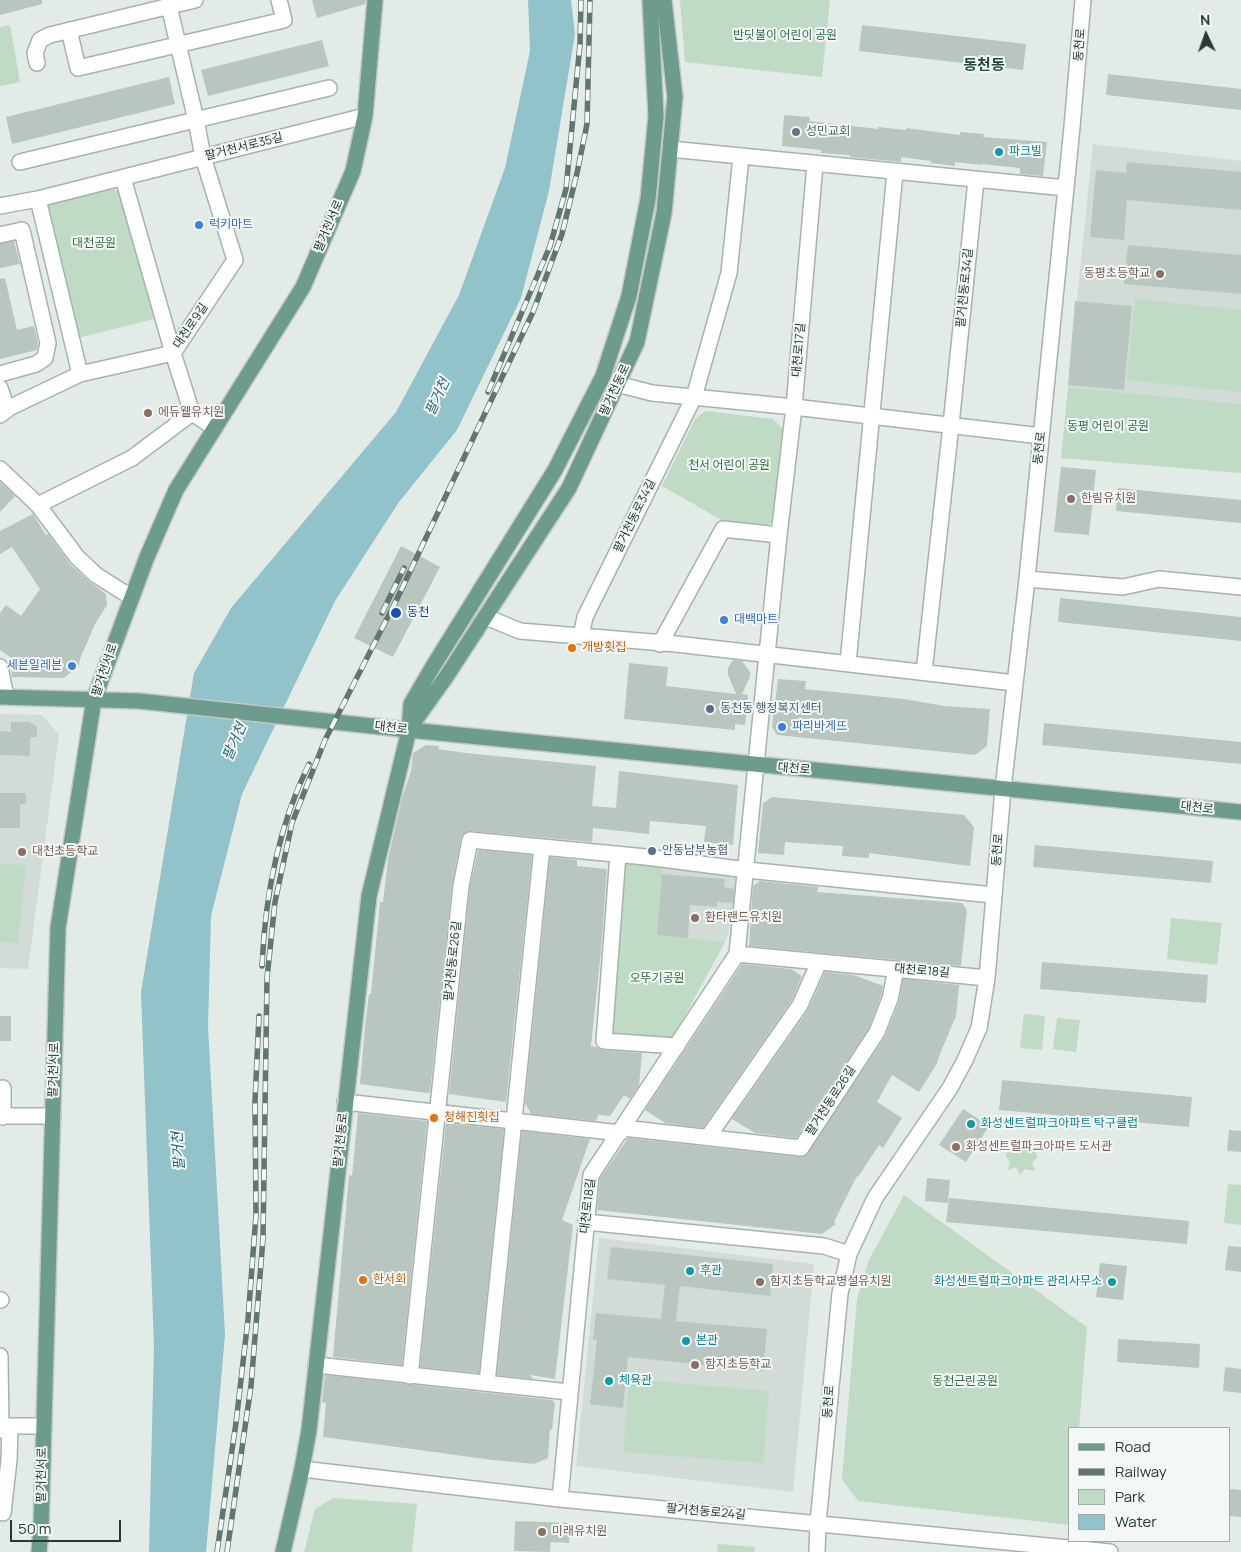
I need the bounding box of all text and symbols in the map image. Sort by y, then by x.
north arrow [1181,10,1231,60]
text: N [1200,10,1211,29]
street label: 동천로 [1071,28,1089,62]
park label: 반딧불이 어린이 공원 [733,29,837,43]
district label: 동천동 [963,57,1005,75]
place label: 성민교회 [806,125,850,139]
marker: 성민교회 [790,126,802,138]
street label: 팔거천서로35길 [204,130,284,164]
place label: 파크빌 [1009,145,1042,159]
marker: 파크빌 [993,146,1005,158]
street label: 팔거천서로 [312,198,346,254]
place label: 럭키마트 [209,218,253,232]
marker: 럭키마트 [193,219,205,231]
park label: 대천공원 [72,237,116,251]
street label: 팔거천동로34길 [954,247,976,329]
place label: 동평초등학교 [1084,267,1150,281]
marker: 동평초등학교 [1154,268,1166,280]
street label: 대천로9길 [171,301,211,351]
street label: 대천로17길 [789,322,809,378]
street label: 팔거천동로 [597,362,633,418]
water label: 팔거천 [422,376,454,418]
place label: 에듀웰유치원 [158,406,224,420]
marker: 에듀웰유치원 [142,407,154,419]
park label: 동평 어린이 공원 [1067,420,1149,434]
street label: 동천로 [1031,431,1049,465]
park label: 천서 어린이 공원 [688,459,770,473]
street label: 팔거천동로34길 [611,477,659,555]
place label: 한림유치원 [1081,492,1136,506]
marker: 한림유치원 [1065,493,1077,505]
marker: 동천 [389,606,403,620]
place label: 동천 [407,606,429,620]
place label: 대백마트 [734,613,778,627]
marker: 대백마트 [718,614,730,626]
place label: 개방횟집 [582,641,626,655]
street label: 팔거천서로 [89,642,121,698]
marker: 개방횟집 [566,642,578,654]
place label: 세븐일레븐 [7,659,62,673]
marker: 세븐일레븐 [66,660,78,672]
place label: 동천동 행정복지센터 [720,702,822,716]
marker: 동천동 행정복지센터 [704,703,716,715]
street label: 대천로 [374,719,408,737]
place label: 파리바게뜨 [792,720,847,734]
water label: 팔거천 [220,721,250,763]
marker: 파리바게뜨 [776,721,788,733]
street label: 대천로 [777,760,811,778]
street label: 대천로 [1180,799,1214,817]
street label: 동천로 [989,833,1007,867]
place label: 안동남부농협 [662,844,728,858]
place label: 대천초등학교 [32,845,98,859]
marker: 안동남부농협 [646,845,658,857]
marker: 대천초등학교 [16,846,28,858]
place label: 환타랜드유치원 [705,911,782,925]
marker: 환타랜드유치원 [689,912,701,924]
street label: 팔거천동로26길 [442,920,464,1002]
street label: 대천로18길 [894,961,950,981]
park label: 오뚜기공원 [629,972,685,986]
street label: 팔거천서로 [46,1042,62,1098]
street label: 팔거천동로26길 [803,1063,859,1139]
place label: 청해진횟집 [444,1111,499,1125]
street label: 팔거천동로 [331,1112,351,1168]
marker: 청해진횟집 [428,1112,440,1124]
place label: 화성센트럴파크아파트 탁구클럽 [981,1117,1138,1131]
marker: 화성센트럴파크아파트 탁구클럽 [965,1118,977,1130]
water label: 팔거천 [169,1131,189,1171]
place label: 화성센트럴파크아파트 도서관 [966,1140,1112,1154]
marker: 화성센트럴파크아파트 도서관 [950,1141,962,1153]
street label: 대천로18길 [577,1177,599,1235]
place label: 후관 [700,1264,722,1278]
marker: 후관 [684,1265,696,1277]
place label: 한서회 [373,1273,406,1287]
marker: 한서회 [357,1274,369,1286]
place label: 함지초등학교병설유치원 [770,1275,891,1289]
place label: 화성센트럴파크아파트 관리사무소 [934,1275,1102,1289]
marker: 함지초등학교병설유치원 [754,1276,766,1288]
marker: 화성센트럴파크아파트 관리사무소 [1106,1276,1118,1288]
place label: 본관 [696,1334,718,1348]
marker: 본관 [680,1335,692,1347]
place label: 함지초등학교 [705,1358,771,1372]
marker: 함지초등학교 [689,1359,701,1371]
place label: 체육관 [619,1374,652,1388]
marker: 체육관 [603,1375,615,1387]
park label: 동천근린공원 [932,1375,998,1389]
street label: 동천로 [820,1385,838,1419]
legend [1068,1427,1231,1542]
text: Road [1115,1436,1151,1457]
street label: 팔거천서로 [34,1447,50,1503]
text: Railway [1115,1461,1167,1482]
text: Park [1115,1486,1145,1507]
street label: 팔거천동로24길 [666,1501,746,1523]
scale bar [12,1510,124,1542]
text: Water [1115,1511,1157,1532]
text: 50 m [18,1518,52,1539]
place label: 미래유치원 [552,1525,607,1539]
marker: 미래유치원 [536,1526,548,1538]

